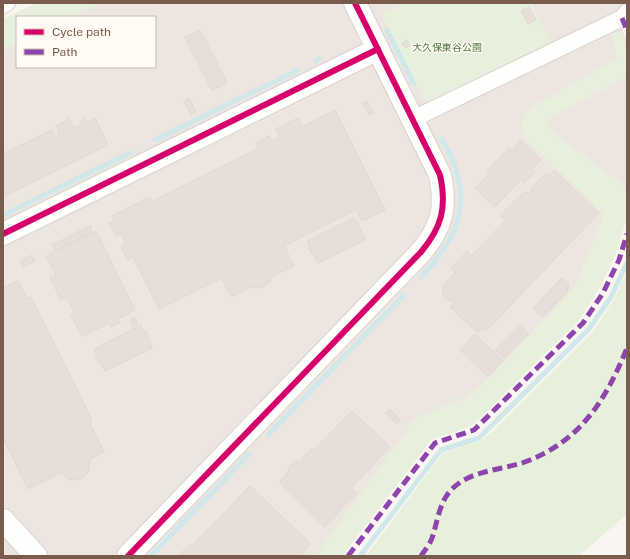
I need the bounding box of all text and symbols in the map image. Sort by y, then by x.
legend [16,16,156,68]
text: Cycle path [52,25,111,39]
park label: 大久保東谷公園 [412,41,482,53]
text: Path [52,45,78,59]

